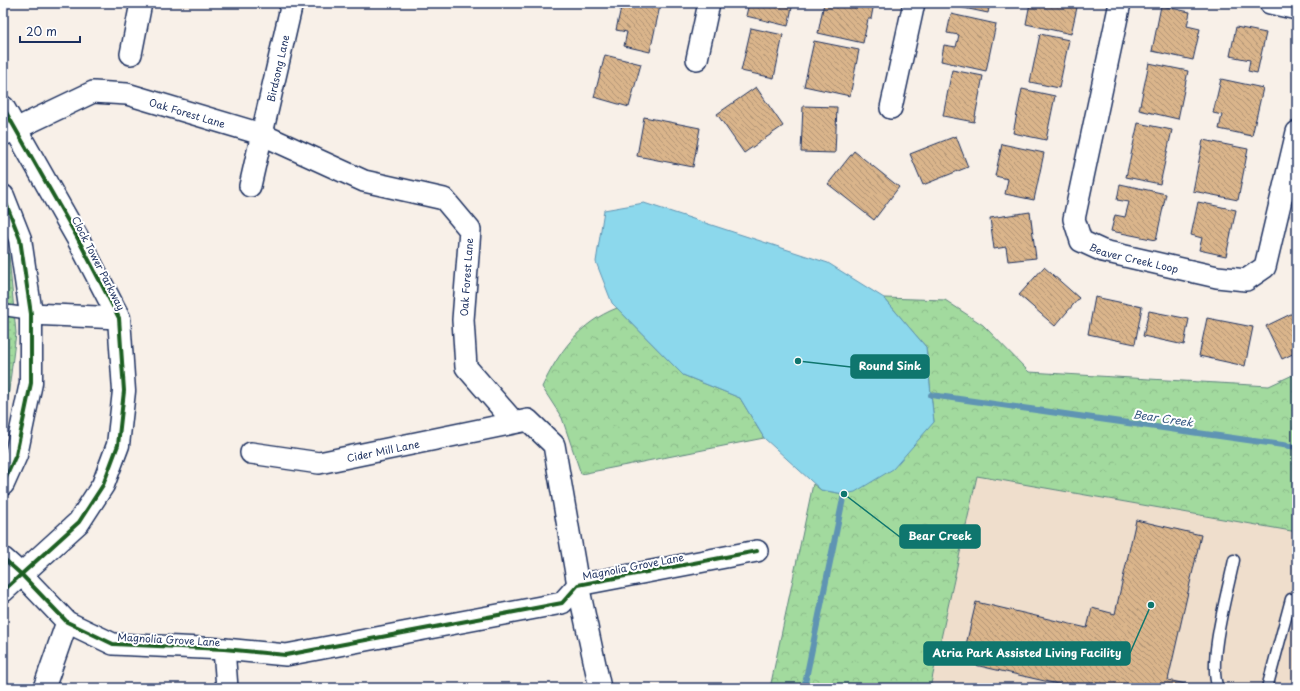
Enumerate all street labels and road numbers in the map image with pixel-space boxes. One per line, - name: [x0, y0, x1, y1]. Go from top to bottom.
- street label: Birdsong Lane: [262, 33, 292, 103]
- street label: Oak Forest Lane: [148, 94, 228, 131]
- street label: Clock Tower Parkway: [68, 213, 129, 313]
- street label: Oak Forest Lane: [456, 237, 476, 317]
- street label: Beaver Creek Loop: [1087, 238, 1180, 276]
- street label: Cider Mill Lane: [345, 435, 421, 465]
- street label: Magnolia Grove Lane: [581, 549, 685, 583]
- street label: Magnolia Grove Lane: [117, 629, 221, 649]

